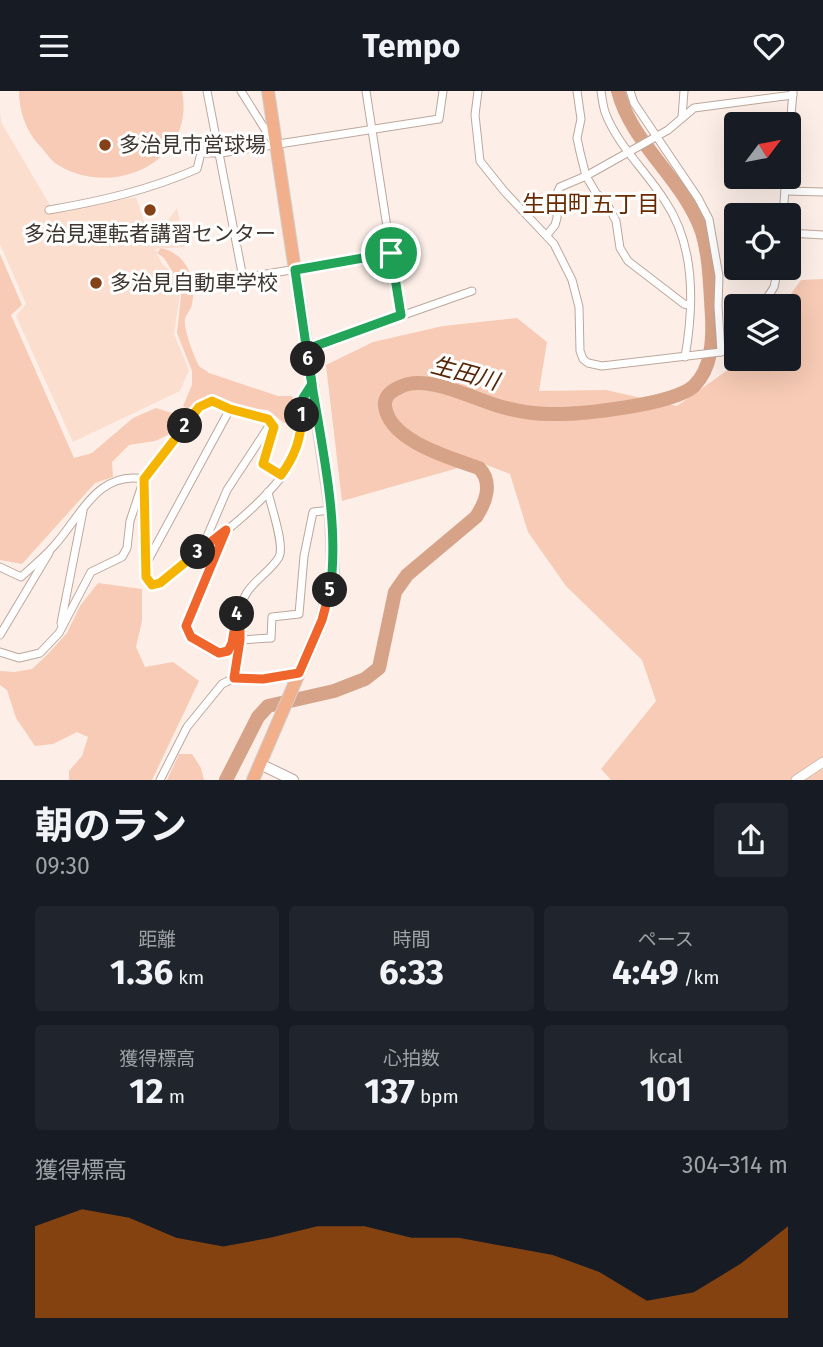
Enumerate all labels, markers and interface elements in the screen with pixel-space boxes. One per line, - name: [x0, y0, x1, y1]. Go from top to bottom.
- icon: menu: [35, 27, 73, 65]
- text: Tempo: [362, 27, 461, 65]
- icon: heart: [750, 27, 788, 65]
- north arrow: [724, 112, 802, 189]
- map controls: [724, 112, 801, 371]
- place label: 多治見市営球場: [119, 132, 266, 158]
- marker: 多治見市営球場: [97, 137, 113, 153]
- district label: 生田町五丁目: [522, 190, 660, 218]
- marker: 多治見運転者講習センター: [142, 202, 158, 218]
- button: locate: [724, 203, 801, 280]
- place label: 多治見運転者講習センター: [24, 221, 276, 247]
- pin: [361, 223, 421, 283]
- icon: arrive: [372, 234, 410, 272]
- place label: 多治見自動車学校: [110, 270, 278, 296]
- marker: 多治見自動車学校: [88, 275, 104, 291]
- button: layers: [724, 294, 801, 371]
- pin: 6: [290, 341, 326, 377]
- text: 6: [302, 347, 313, 370]
- water label: 生田川: [428, 351, 505, 396]
- pin: 1: [284, 397, 320, 433]
- text: 1: [297, 403, 306, 426]
- pin: 2: [168, 409, 202, 443]
- text: 2: [180, 414, 189, 437]
- pin: 3: [180, 535, 216, 569]
- text: 3: [193, 540, 202, 563]
- pin: 5: [312, 573, 348, 607]
- text: 5: [324, 578, 335, 601]
- pin: 4: [219, 596, 254, 631]
- text: 4: [231, 602, 242, 625]
- text: 朝のラン: [35, 803, 187, 849]
- button: share: [714, 803, 788, 877]
- text: 09:30: [35, 852, 90, 880]
- text: 距離: [138, 928, 176, 951]
- text: 時間: [392, 928, 431, 951]
- text: ペース: [638, 928, 694, 951]
- text: 1.36: [110, 951, 173, 993]
- text: 6:33: [379, 951, 444, 993]
- text: 4:49: [612, 951, 679, 993]
- text: km: [173, 966, 204, 989]
- text: /km: [679, 966, 720, 989]
- text: kcal: [649, 1045, 683, 1068]
- text: 獲得標高: [119, 1047, 195, 1070]
- text: 心拍数: [383, 1047, 440, 1070]
- text: 101: [640, 1068, 692, 1110]
- text: 12: [129, 1070, 164, 1112]
- text: 137: [364, 1070, 415, 1112]
- text: m: [164, 1085, 185, 1108]
- text: bpm: [415, 1085, 459, 1108]
- text: 304–314 m: [682, 1151, 788, 1179]
- text: 獲得標高: [35, 1156, 127, 1184]

